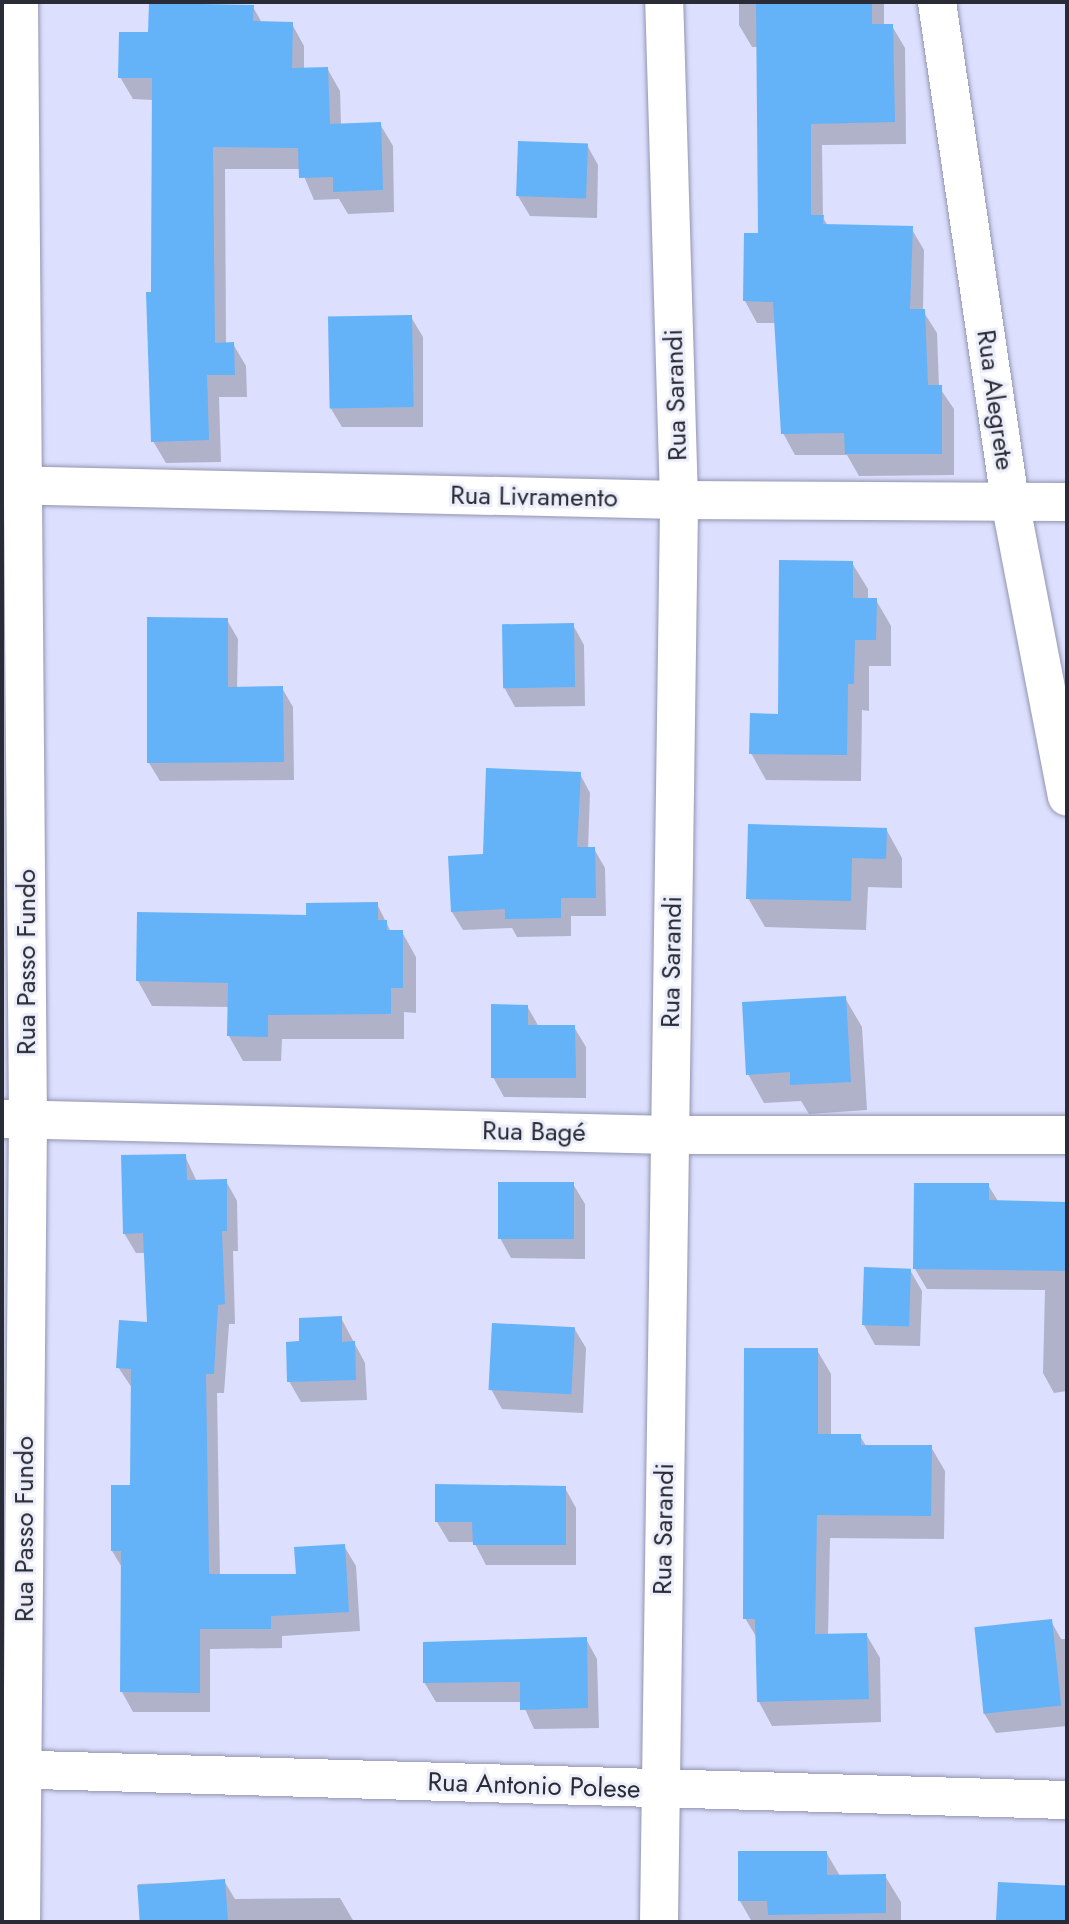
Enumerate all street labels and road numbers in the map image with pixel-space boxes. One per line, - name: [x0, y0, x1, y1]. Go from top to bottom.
- street label: Rua Alegrete: [970, 328, 1020, 472]
- street label: Rua Sarandi: [658, 329, 694, 461]
- street label: Rua Livramento: [450, 480, 618, 514]
- street label: Rua Passo Fundo: [11, 869, 43, 1055]
- street label: Rua Sarandi: [655, 896, 689, 1028]
- street label: Rua Bagé: [482, 1115, 586, 1149]
- street label: Rua Passo Fundo: [9, 1436, 41, 1622]
- street label: Rua Sarandi: [647, 1463, 681, 1595]
- street label: Rua Antonio Polese: [427, 1767, 641, 1805]

